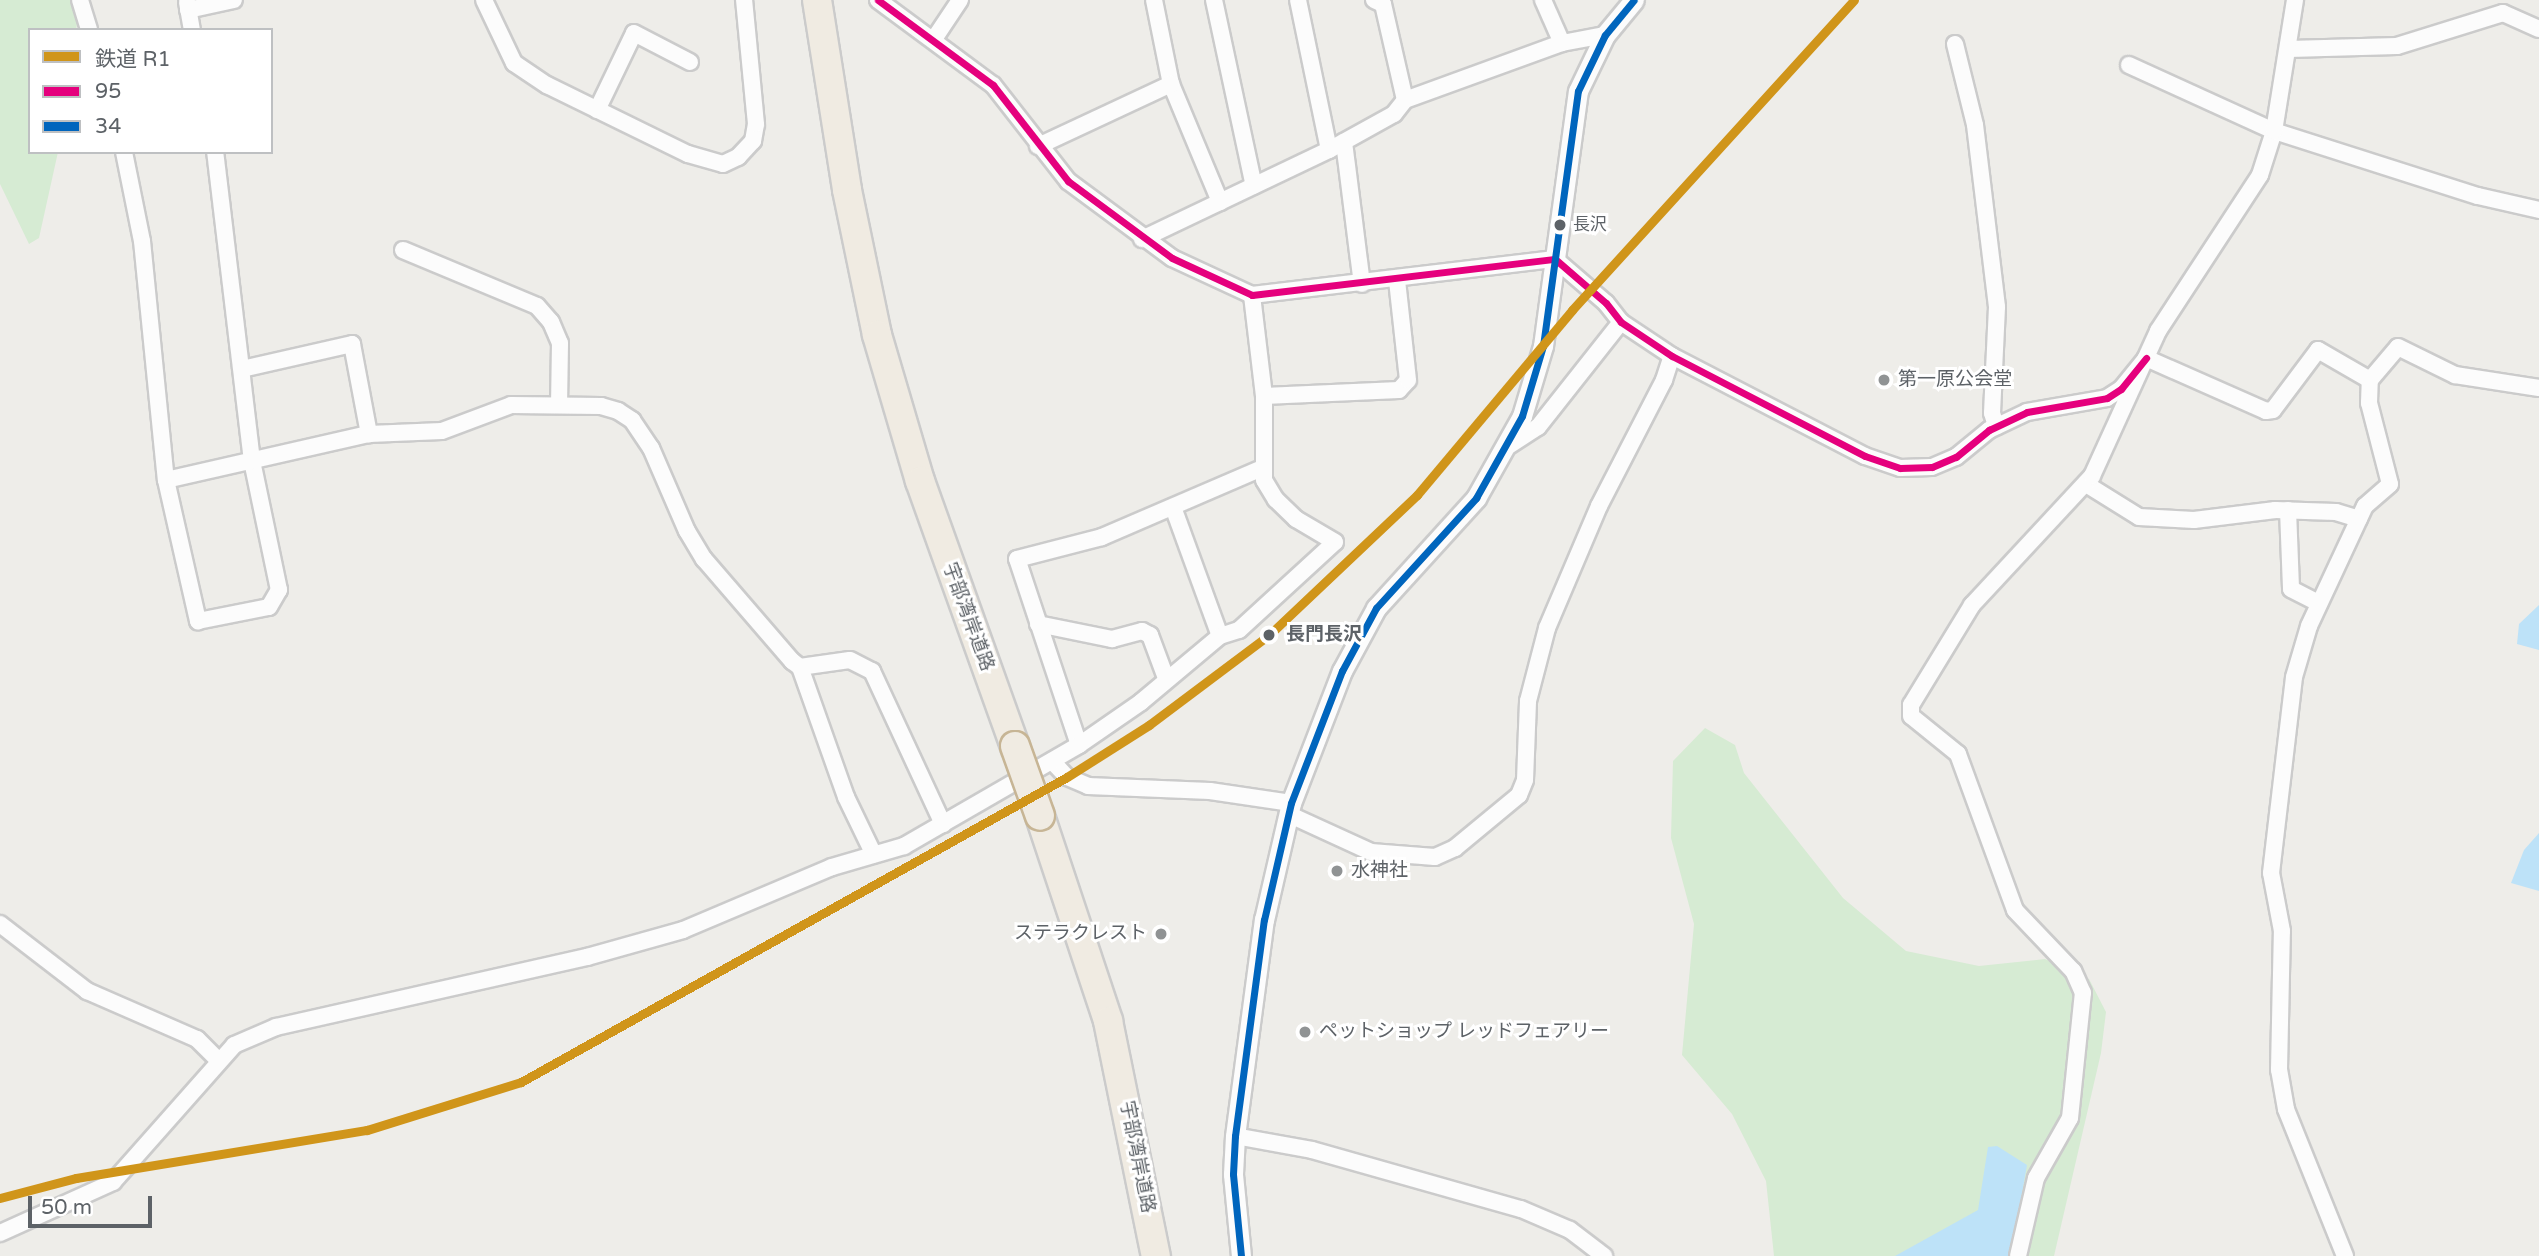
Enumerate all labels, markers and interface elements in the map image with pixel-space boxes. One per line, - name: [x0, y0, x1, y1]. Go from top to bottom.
- legend: [28, 28, 273, 154]
- text: 鉄道 R1: [95, 47, 171, 72]
- text: 95: [95, 79, 121, 104]
- text: 34: [95, 114, 121, 139]
- place label: 長沢: [1573, 215, 1607, 235]
- marker: 長沢: [1553, 218, 1567, 232]
- place label: 第一原公会堂: [1898, 369, 2012, 391]
- marker: 第一原公会堂: [1876, 372, 1892, 388]
- street label: 宇部湾岸道路: [938, 560, 998, 674]
- marker: 長門長沢: [1258, 624, 1280, 646]
- place label: 長門長沢: [1286, 624, 1362, 646]
- place label: 水神社: [1351, 860, 1408, 882]
- marker: 水神社: [1329, 863, 1345, 879]
- place label: ステラクレスト: [1014, 923, 1147, 945]
- marker: ステラクレスト: [1153, 926, 1169, 942]
- place label: ペットショップ レッドフェアリー: [1319, 1021, 1609, 1043]
- marker: ペットショップ レッドフェアリー: [1297, 1024, 1313, 1040]
- street label: 宇部湾岸道路: [1115, 1099, 1159, 1215]
- scale bar: [32, 1182, 156, 1226]
- text: 50 m: [41, 1195, 92, 1220]

